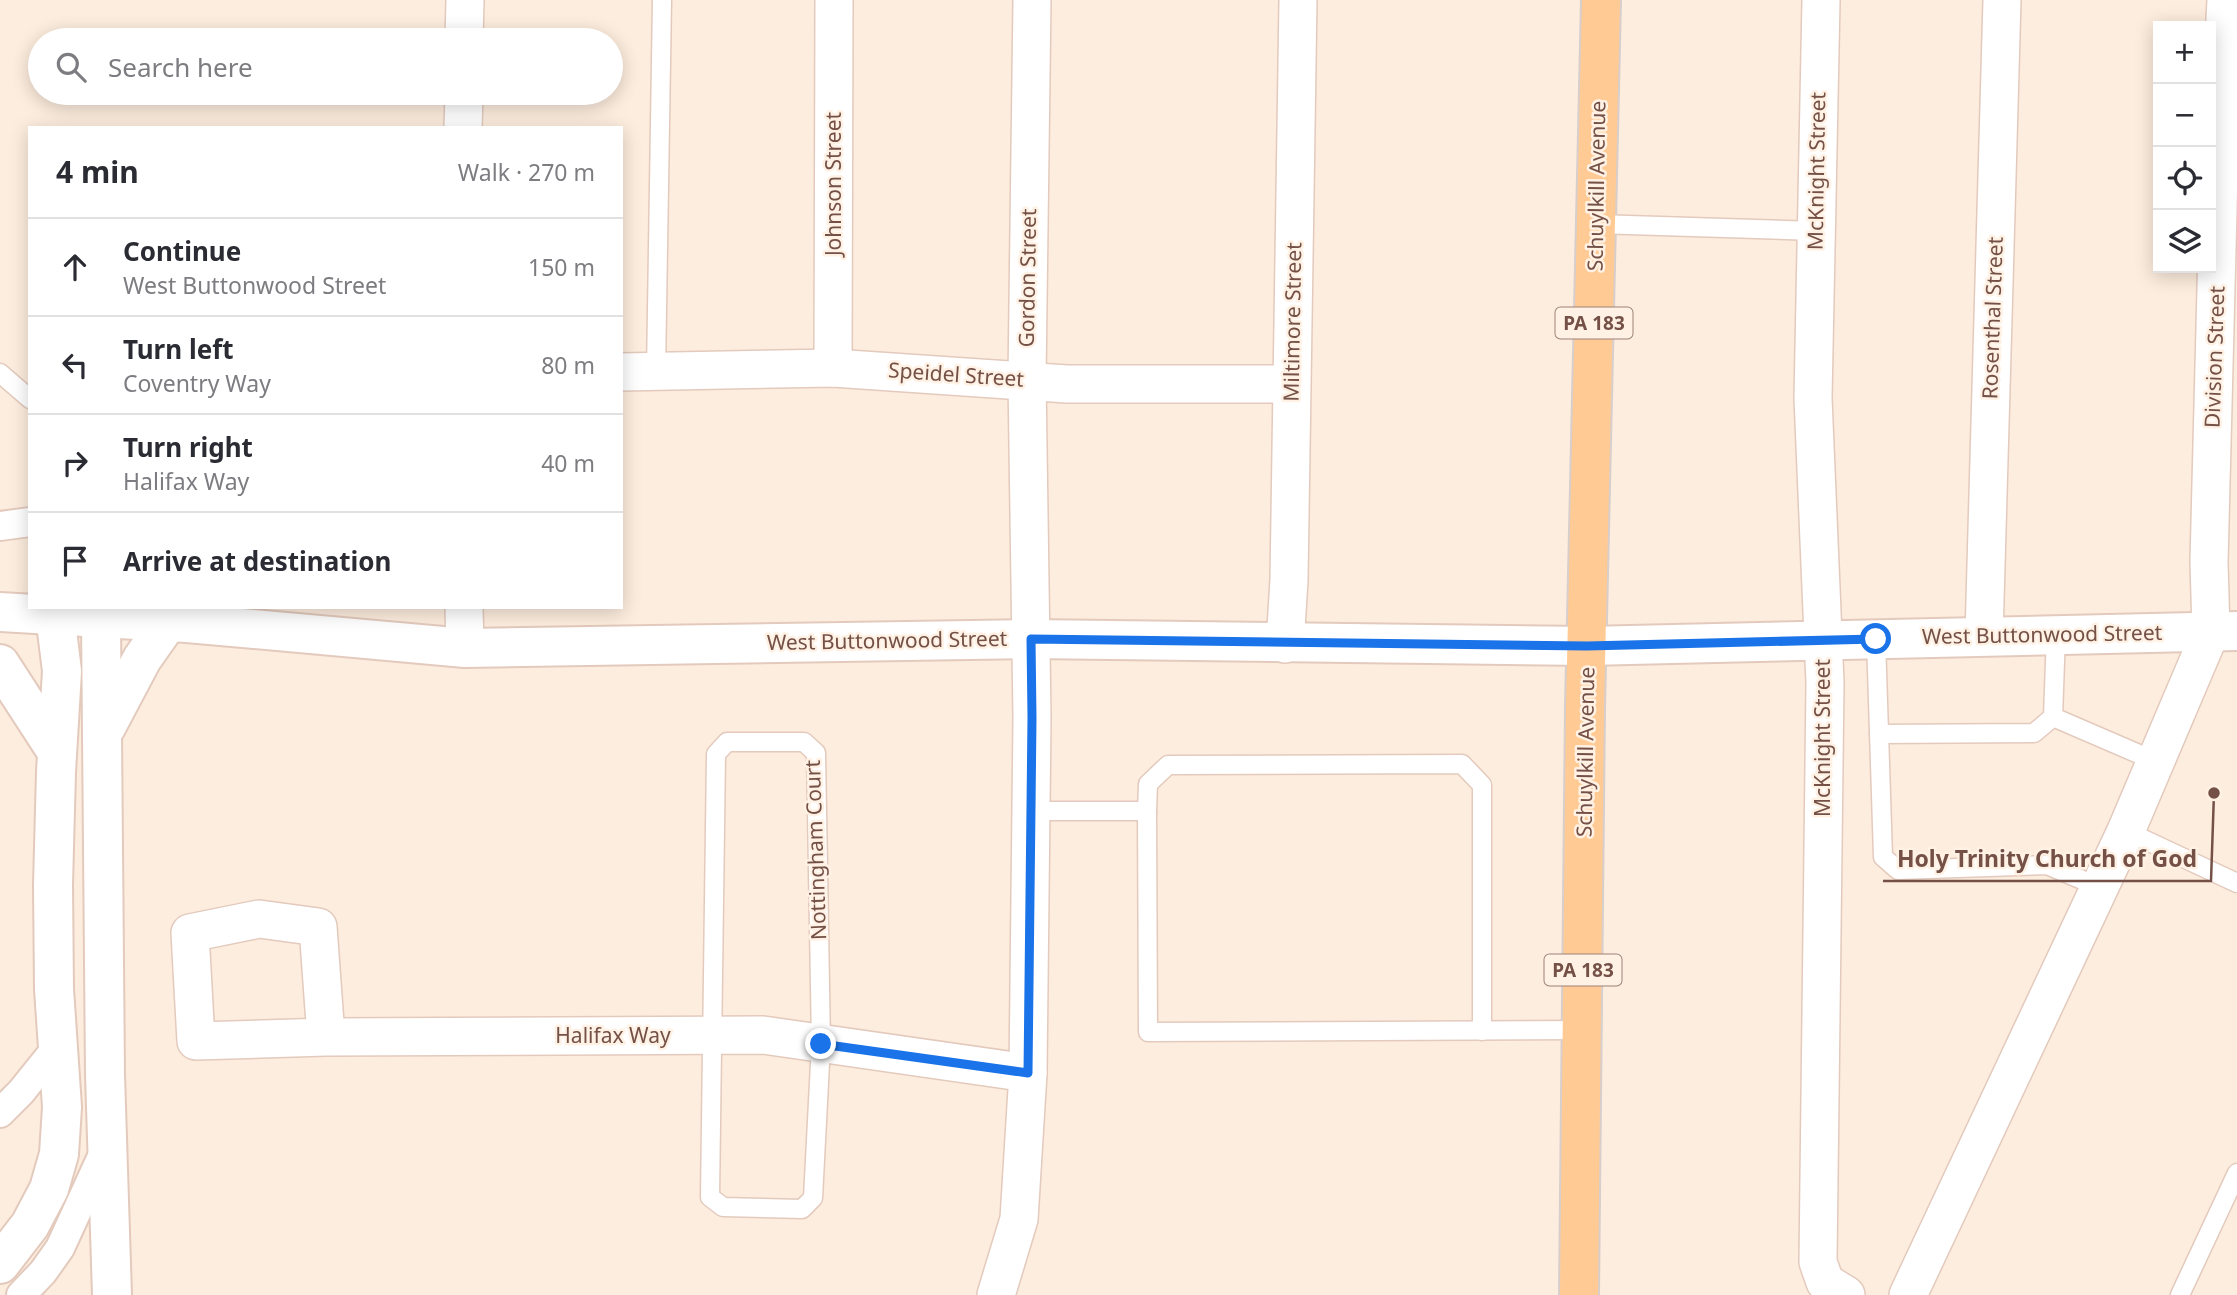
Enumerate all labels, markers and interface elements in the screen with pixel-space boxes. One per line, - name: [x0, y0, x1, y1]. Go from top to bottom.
- map controls: [2153, 21, 2216, 273]
- button: +: [2153, 21, 2216, 84]
- search box: [28, 28, 623, 105]
- icon: search: [52, 48, 90, 86]
- text: Search here: [108, 49, 253, 85]
- button: −: [2153, 84, 2216, 147]
- street label: McKnight Street: [1801, 91, 1831, 250]
- street label: Schuylkill Avenue: [1581, 101, 1611, 271]
- street label: Johnson Street: [819, 111, 847, 258]
- button: locate: [2153, 147, 2216, 210]
- text: 4 min: [56, 151, 139, 192]
- text: Walk · 270 m: [458, 156, 595, 188]
- street label: Gordon Street: [1012, 208, 1042, 348]
- button: layers: [2153, 210, 2216, 273]
- text: Continue: [123, 233, 241, 269]
- street label: Rosenthal Street: [1975, 236, 2009, 400]
- street label: Miltimore Street: [1277, 242, 1307, 402]
- icon: ahead: [56, 248, 94, 286]
- text: 150 m: [528, 251, 595, 283]
- text: West Buttonwood Street: [123, 269, 386, 301]
- street label: Division Street: [2198, 285, 2230, 428]
- road number: PA 183: [1556, 308, 1632, 338]
- text: Turn left: [123, 331, 234, 367]
- icon: left: [56, 346, 94, 384]
- text: 80 m: [541, 349, 595, 381]
- street label: Speidel Street: [887, 355, 1025, 393]
- text: Coventry Way: [123, 367, 271, 399]
- text: Turn right: [123, 429, 253, 465]
- icon: right: [56, 444, 94, 482]
- text: 40 m: [541, 447, 595, 479]
- text: Halifax Way: [123, 465, 249, 497]
- icon: arrive: [56, 542, 94, 580]
- text: Arrive at destination: [123, 543, 392, 579]
- street label: West Buttonwood Street: [1922, 618, 2163, 650]
- route start: [1860, 623, 1891, 654]
- street label: West Buttonwood Street: [767, 624, 1008, 656]
- street label: McKnight Street: [1808, 659, 1836, 817]
- street label: Schuylkill Avenue: [1570, 667, 1600, 837]
- street label: Nottingham Court: [798, 759, 832, 941]
- callout: Holy Trinity Church of God: [1883, 837, 2211, 881]
- text: Holy Trinity Church of God: [1897, 842, 2197, 874]
- road number: PA 183: [1544, 954, 1622, 986]
- street label: Halifax Way: [555, 1021, 671, 1049]
- route end: [805, 1028, 836, 1059]

